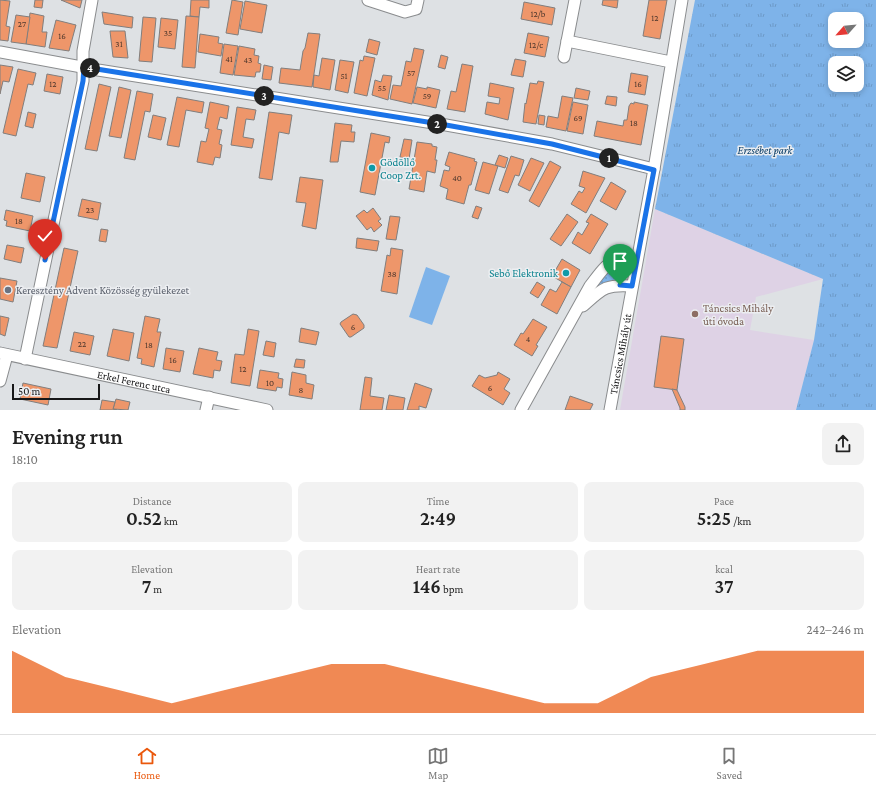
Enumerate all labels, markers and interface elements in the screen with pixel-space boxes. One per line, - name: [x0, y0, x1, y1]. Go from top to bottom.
- house number: 12/b: [531, 9, 546, 19]
- north arrow: [828, 12, 864, 48]
- map controls: [828, 12, 864, 92]
- house number: 12: [651, 13, 659, 23]
- house number: 27: [18, 19, 26, 29]
- house number: 35: [164, 28, 172, 38]
- house number: 16: [58, 31, 66, 41]
- house number: 31: [115, 39, 123, 49]
- house number: 12/c: [529, 40, 543, 50]
- house number: 41: [225, 54, 233, 64]
- house number: 43: [244, 55, 252, 65]
- button: layers: [828, 56, 864, 92]
- pin: 4: [80, 58, 100, 78]
- text: 4: [87, 62, 93, 74]
- house number: 57: [407, 68, 415, 78]
- house number: 51: [340, 71, 348, 81]
- house number: 12: [49, 79, 57, 89]
- house number: 16: [634, 79, 642, 89]
- house number: 55: [378, 83, 386, 93]
- pin: 3: [254, 86, 274, 106]
- text: 3: [261, 90, 267, 102]
- house number: 59: [423, 91, 432, 101]
- house number: 69: [574, 113, 583, 123]
- pin: 2: [427, 114, 447, 134]
- text: 2: [434, 118, 440, 130]
- house number: 18: [630, 118, 638, 128]
- park label: Erzsébet park: [738, 144, 794, 157]
- pin: 1: [599, 148, 619, 168]
- text: 1: [607, 152, 611, 164]
- place label: Gödöllő Coop Zrt.: [380, 156, 421, 182]
- marker: Gödöllő Coop Zrt.: [367, 163, 377, 173]
- house number: 40: [452, 173, 462, 183]
- house number: 23: [86, 205, 94, 215]
- house number: 18: [15, 216, 23, 226]
- pin: [28, 219, 62, 260]
- icon: check: [34, 225, 56, 247]
- pin: [603, 244, 637, 285]
- icon: arrive: [609, 250, 631, 272]
- place label: Sebő Elektronik: [489, 267, 559, 279]
- marker: Sebő Elektronik: [561, 268, 571, 278]
- house number: 38: [387, 269, 397, 279]
- place label: Keresztény Advent Közösség gyülekezet: [16, 284, 189, 297]
- marker: Keresztény Advent Közösség gyülekezet: [3, 285, 13, 295]
- place label: Táncsics Mihály úti óvoda: [703, 302, 774, 327]
- marker: Táncsics Mihály úti óvoda: [690, 309, 700, 319]
- street label: Táncsics Mihály út: [607, 312, 634, 395]
- house number: 6: [351, 322, 356, 332]
- house number: 4: [526, 334, 531, 344]
- house number: 22: [78, 339, 86, 349]
- house number: 18: [145, 340, 153, 350]
- house number: 16: [169, 355, 177, 365]
- house number: 12: [239, 364, 247, 374]
- street label: Erkel Ferenc utca: [96, 368, 172, 395]
- house number: 10: [266, 378, 274, 388]
- scale bar: [12, 382, 100, 401]
- house number: 6: [488, 383, 493, 393]
- text: 50 m: [18, 385, 40, 397]
- house number: 8: [299, 385, 304, 395]
- button: share: [822, 423, 864, 465]
- text: Evening run: [12, 424, 123, 449]
- text: 18:10: [12, 452, 38, 467]
- text: Distance: [133, 495, 171, 507]
- text: Time: [427, 495, 449, 507]
- text: Pace: [714, 495, 734, 507]
- text: 0.52: [126, 507, 162, 529]
- text: 2:49: [420, 507, 456, 529]
- text: 5:25: [697, 507, 731, 529]
- text: km: [162, 515, 178, 527]
- text: /km: [731, 515, 751, 527]
- text: Elevation: [131, 563, 173, 575]
- text: Heart rate: [416, 563, 460, 575]
- text: kcal: [715, 563, 733, 575]
- text: 7: [142, 575, 151, 597]
- text: 146: [413, 575, 441, 597]
- text: 37: [715, 575, 733, 597]
- text: m: [151, 583, 162, 595]
- text: bpm: [441, 583, 463, 595]
- text: Elevation: [12, 622, 61, 637]
- text: 242–246 m: [806, 622, 864, 637]
- tab: Home: [134, 745, 160, 781]
- tab: Map: [427, 745, 449, 781]
- tab: Saved: [717, 745, 742, 781]

